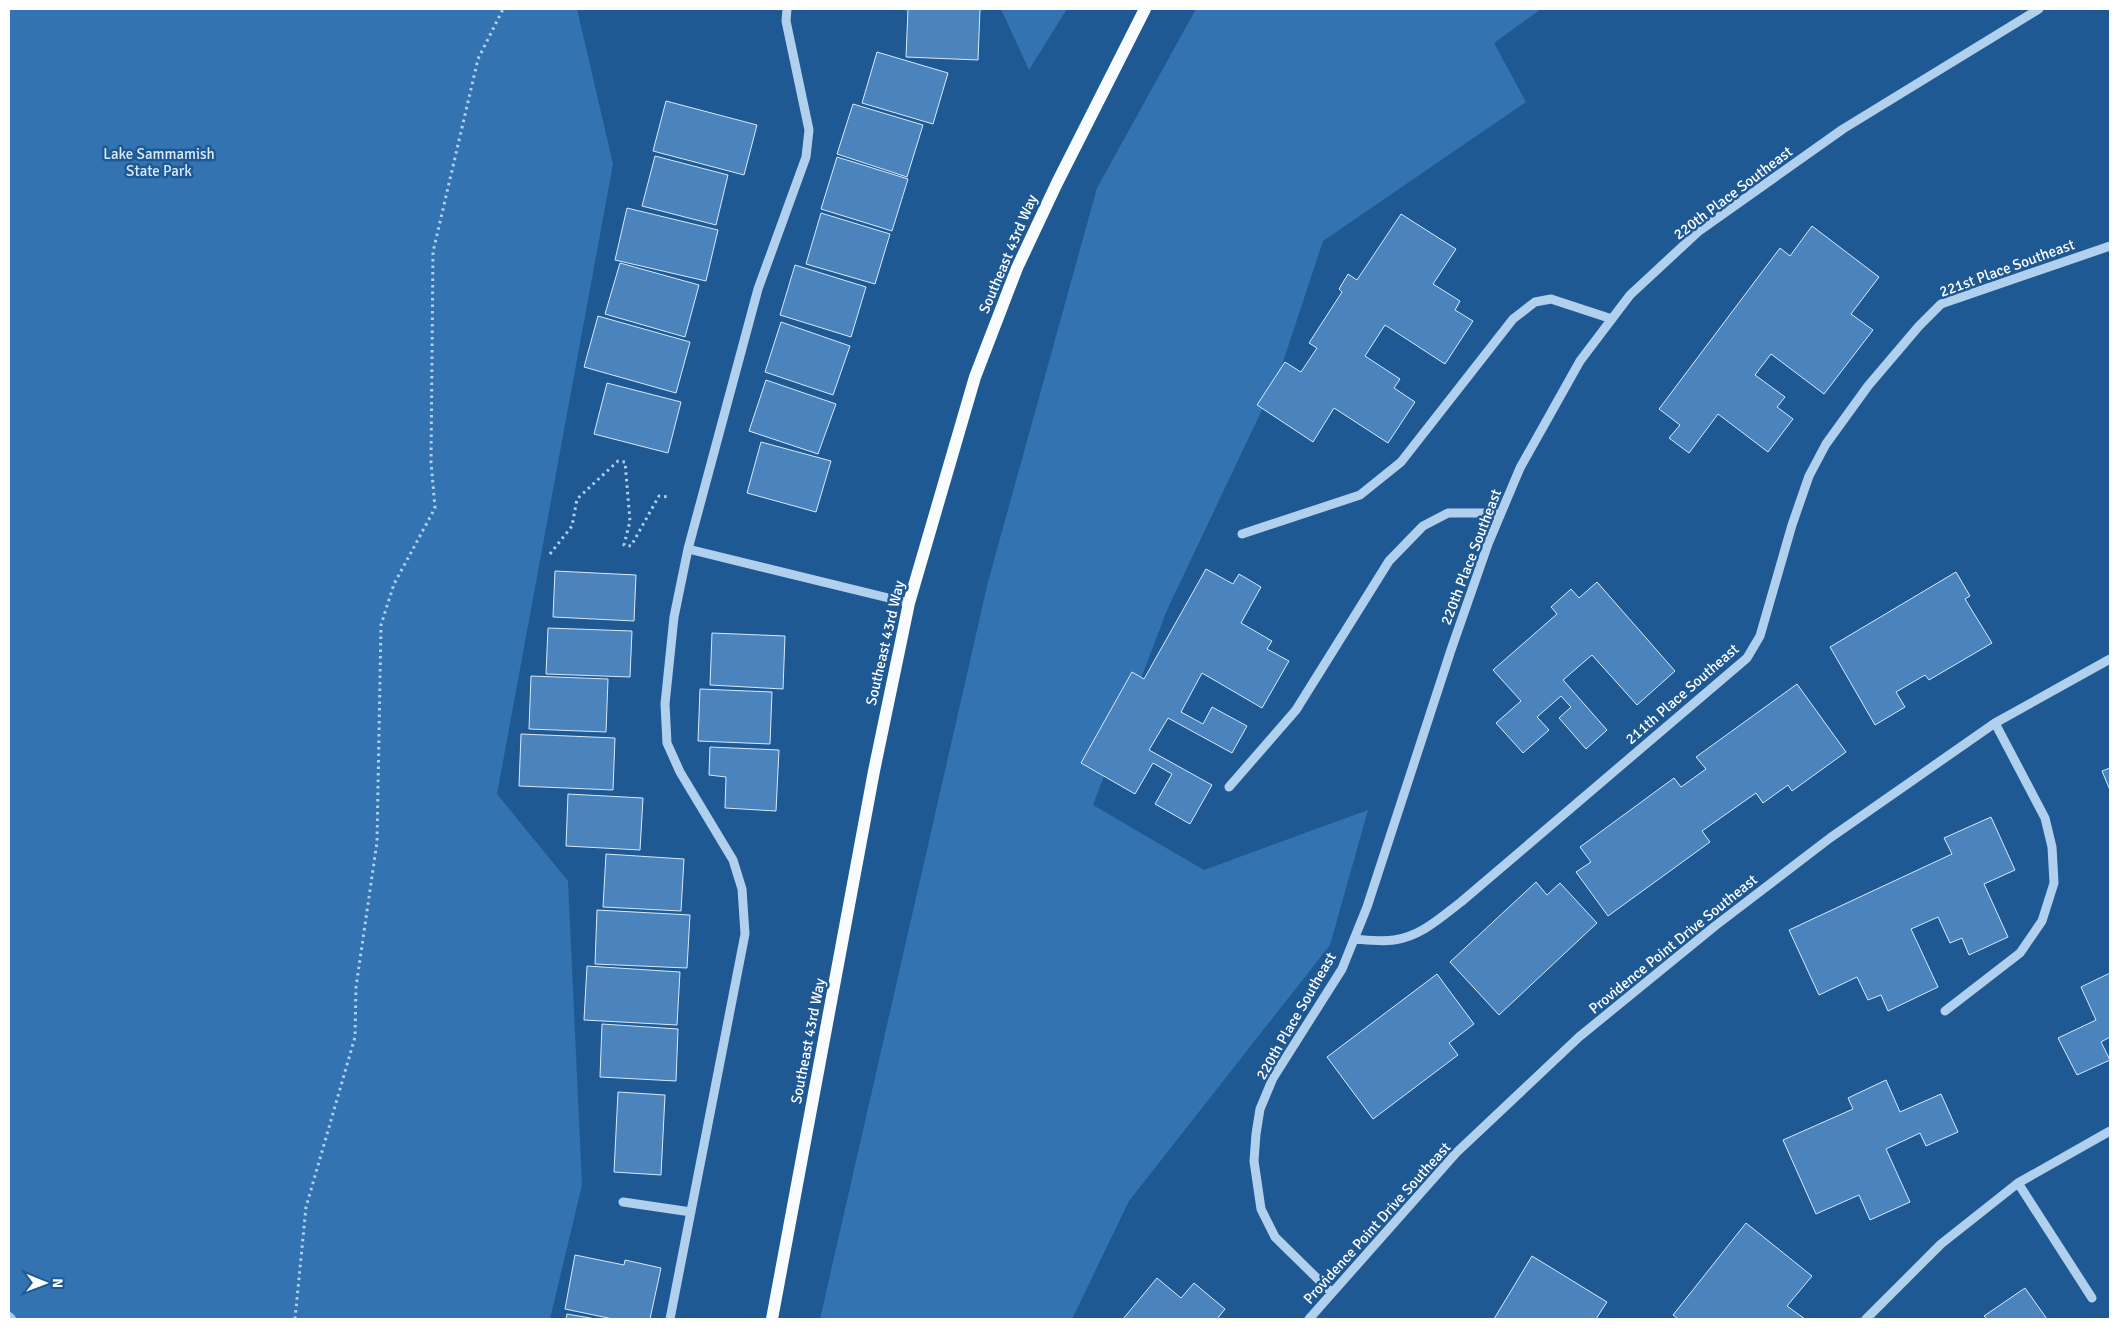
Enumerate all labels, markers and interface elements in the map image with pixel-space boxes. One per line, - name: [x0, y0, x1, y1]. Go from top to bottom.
- street label: 220th Place Southeast: [1670, 142, 1796, 244]
- park label: Lake Sammamish State Park: [103, 145, 215, 180]
- street label: Southeast 43rd Way: [975, 192, 1041, 316]
- street label: 221st Place Southeast: [1937, 235, 2077, 301]
- street label: 220th Place Southeast: [1437, 487, 1505, 627]
- street label: Southeast 43rd Way: [862, 579, 908, 707]
- street label: 211th Place Southeast: [1622, 640, 1742, 748]
- street label: Providence Point Drive Southeast: [1585, 870, 1761, 1018]
- street label: 220th Place Southeast: [1252, 949, 1340, 1083]
- street label: Southeast 43rd Way: [787, 977, 829, 1105]
- street label: Providence Point Drive Southeast: [1300, 1138, 1454, 1308]
- north arrow: [20, 1258, 70, 1308]
- text: N: [49, 1278, 66, 1288]

